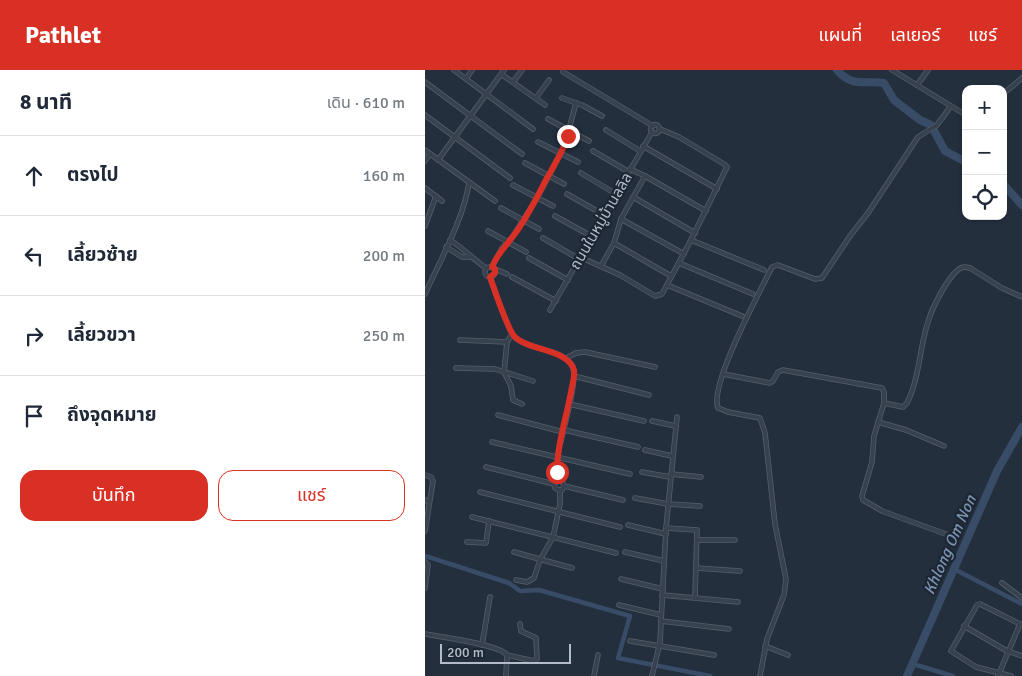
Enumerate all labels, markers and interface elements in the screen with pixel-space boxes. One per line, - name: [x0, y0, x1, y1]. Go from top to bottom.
- text: Pathlet: [25, 20, 101, 50]
- text: แผนที่: [818, 24, 862, 46]
- text: เลเยอร์: [890, 24, 940, 46]
- text: แชร์: [968, 24, 997, 46]
- map controls: [962, 85, 1007, 220]
- button: +: [962, 85, 1007, 130]
- text: 8 นาที: [20, 89, 72, 115]
- text: เดิน · 610 m: [327, 93, 405, 113]
- route end: [557, 125, 580, 148]
- button: −: [962, 130, 1007, 175]
- icon: ahead: [20, 162, 48, 190]
- text: ตรงไป: [67, 163, 119, 187]
- text: 160 m: [363, 166, 405, 186]
- street label: ถนนในหมู่บ้านลลิล: [566, 169, 636, 273]
- button: locate: [962, 175, 1007, 220]
- icon: left: [20, 242, 48, 270]
- text: เลี้ยวซ้าย: [67, 243, 138, 267]
- text: 200 m: [363, 246, 405, 266]
- icon: right: [20, 322, 48, 350]
- text: เลี้ยวขวา: [67, 323, 136, 347]
- text: 250 m: [363, 326, 405, 346]
- icon: arrive: [20, 402, 48, 430]
- text: ถึงจุดหมาย: [67, 403, 157, 427]
- route start: [546, 461, 569, 484]
- button: บันทึก: [20, 470, 208, 521]
- button: แชร์: [218, 470, 405, 521]
- water label: Khlong Om Non: [919, 491, 981, 598]
- scale bar: [440, 641, 571, 664]
- text: 200 m: [447, 644, 484, 661]

